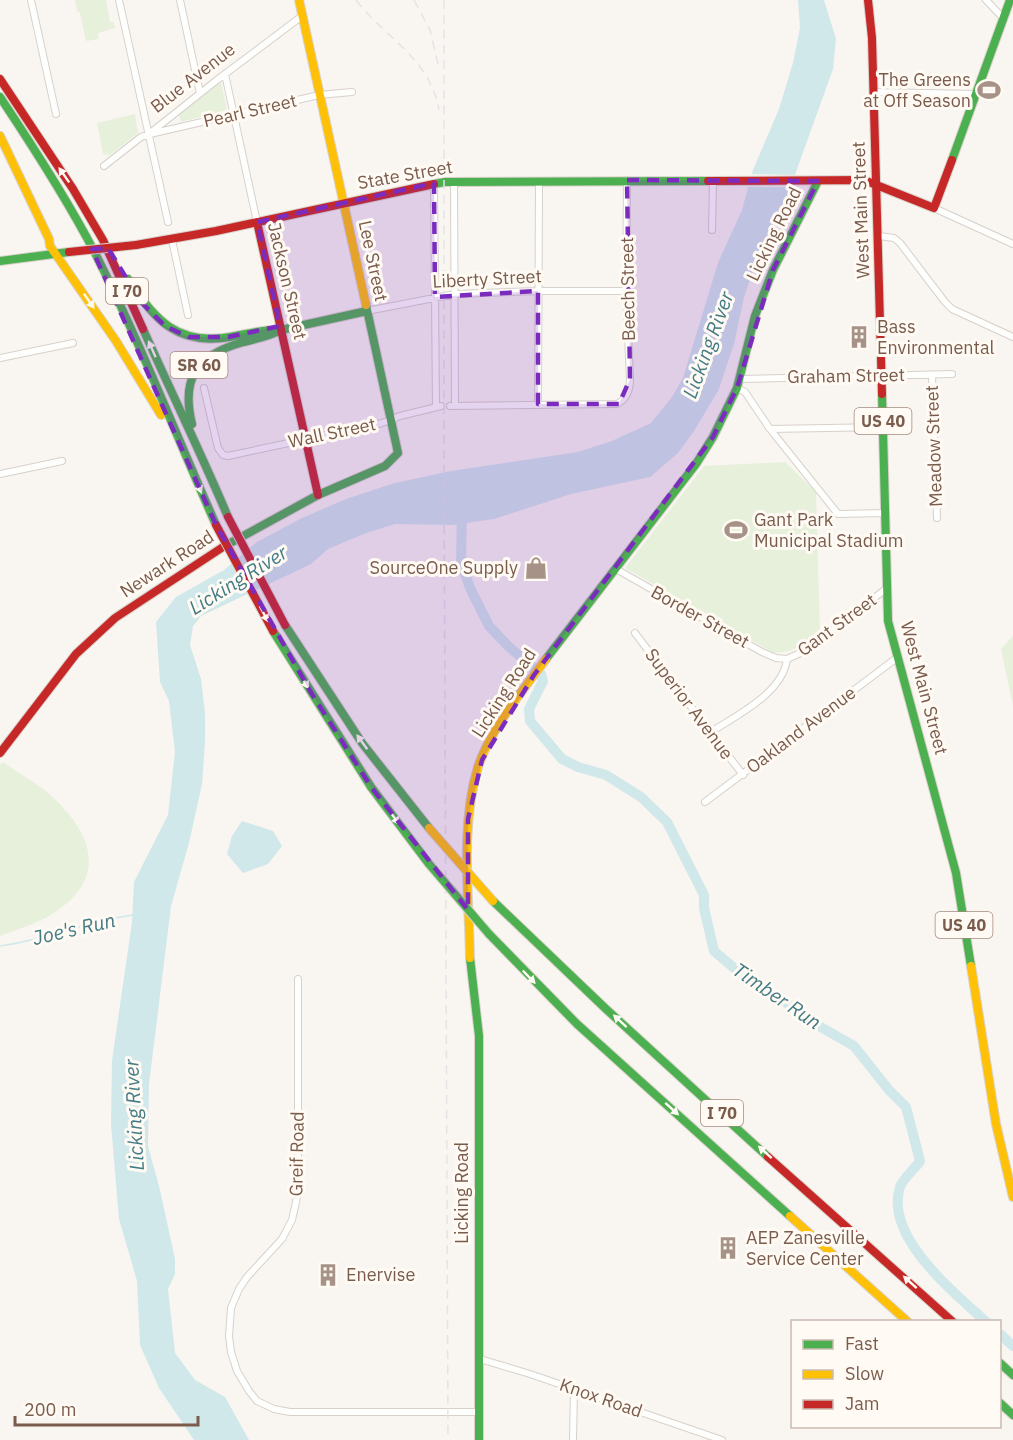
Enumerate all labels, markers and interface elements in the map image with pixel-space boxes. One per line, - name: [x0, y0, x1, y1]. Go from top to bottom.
- street label: Blue Avenue: [146, 37, 240, 118]
- place label: The Greens at Off Season: [863, 68, 971, 112]
- sports icon: The Greens at Off Season: [976, 77, 1002, 103]
- street label: Pearl Street: [201, 89, 299, 132]
- street label: West Main Street: [847, 141, 874, 279]
- street label: State Street: [356, 155, 454, 194]
- one-way arrow: [59, 167, 70, 183]
- street label: Licking Road: [741, 183, 806, 285]
- street label: Lee Street: [354, 218, 393, 304]
- street label: Jackson Street: [263, 220, 312, 342]
- street label: Beech Street: [615, 237, 640, 341]
- street label: Liberty Street: [432, 264, 542, 293]
- road number: I 70: [106, 278, 148, 304]
- water label: Licking River: [676, 287, 740, 402]
- one-way arrow: [83, 293, 95, 309]
- place label: Bass Environmental: [877, 315, 994, 359]
- building icon: Bass Environmental: [846, 324, 872, 350]
- one-way arrow: [148, 340, 157, 357]
- road number: SR 60: [170, 352, 228, 378]
- street label: Graham Street: [787, 363, 905, 388]
- street label: Meadow Street: [920, 385, 947, 507]
- road number: US 40: [854, 408, 912, 434]
- street label: Wall Street: [286, 412, 378, 453]
- one-way arrow: [193, 476, 203, 494]
- place label: Gant Park Municipal Stadium: [754, 508, 904, 552]
- sports icon: Gant Park Municipal Stadium: [723, 517, 749, 543]
- street label: Newark Road: [115, 525, 218, 603]
- water label: Licking River: [183, 538, 293, 621]
- shop icon: SourceOne Supply: [523, 555, 549, 581]
- place label: SourceOne Supply: [370, 556, 518, 579]
- street label: Border Street: [647, 580, 753, 653]
- street label: Gant Street: [793, 588, 881, 661]
- one-way arrow: [259, 605, 269, 622]
- street label: West Main Street: [896, 619, 953, 757]
- street label: Licking Road: [466, 644, 541, 742]
- street label: Superior Avenue: [640, 644, 739, 764]
- one-way arrow: [298, 673, 309, 689]
- street label: Oakland Avenue: [741, 681, 860, 778]
- one-way arrow: [356, 735, 368, 751]
- one-way arrow: [387, 810, 399, 825]
- water label: Joe's Run: [30, 906, 118, 951]
- road number: US 40: [936, 912, 992, 938]
- water label: Timber Run: [728, 956, 827, 1035]
- one-way arrow: [522, 969, 536, 984]
- one-way arrow: [613, 1015, 627, 1029]
- water label: Licking River: [117, 1058, 150, 1171]
- road number: I 70: [701, 1100, 743, 1126]
- one-way arrow: [664, 1102, 679, 1115]
- street label: Greif Road: [284, 1111, 309, 1197]
- street label: Licking Road: [450, 1142, 473, 1244]
- one-way arrow: [758, 1146, 773, 1159]
- place label: AEP Zanesville Service Center: [746, 1226, 865, 1270]
- building icon: AEP Zanesville Service Center: [715, 1235, 741, 1261]
- building icon: Enervise: [315, 1262, 341, 1288]
- place label: Enervise: [346, 1263, 416, 1286]
- one-way arrow: [903, 1276, 918, 1289]
- legend: [791, 1320, 1001, 1428]
- text: Fast: [845, 1332, 879, 1355]
- text: Slow: [845, 1362, 884, 1385]
- street label: Knox Road: [557, 1373, 646, 1422]
- scale bar: [15, 1389, 198, 1427]
- text: Jam: [845, 1392, 880, 1415]
- text: 200 m: [24, 1398, 76, 1421]

